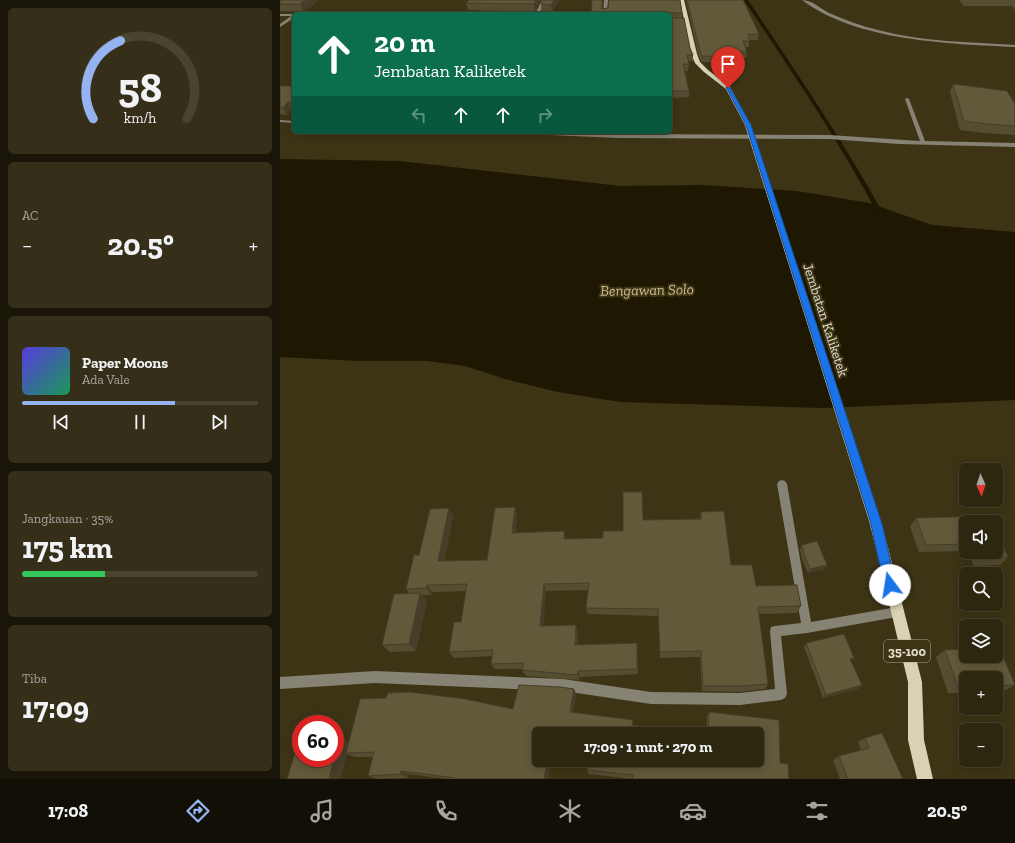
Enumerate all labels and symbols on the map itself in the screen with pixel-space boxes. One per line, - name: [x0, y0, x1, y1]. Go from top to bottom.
- pin: [711, 47, 745, 88]
- street label: Jembatan Kaliketek: [799, 261, 852, 380]
- water label: Bengawan Solo: [600, 280, 694, 300]
- north arrow: [959, 463, 1003, 507]
- position arrow: [869, 564, 911, 606]
- road number: 35-100: [884, 640, 930, 662]
- speed limit sign: 60: [292, 715, 344, 767]

